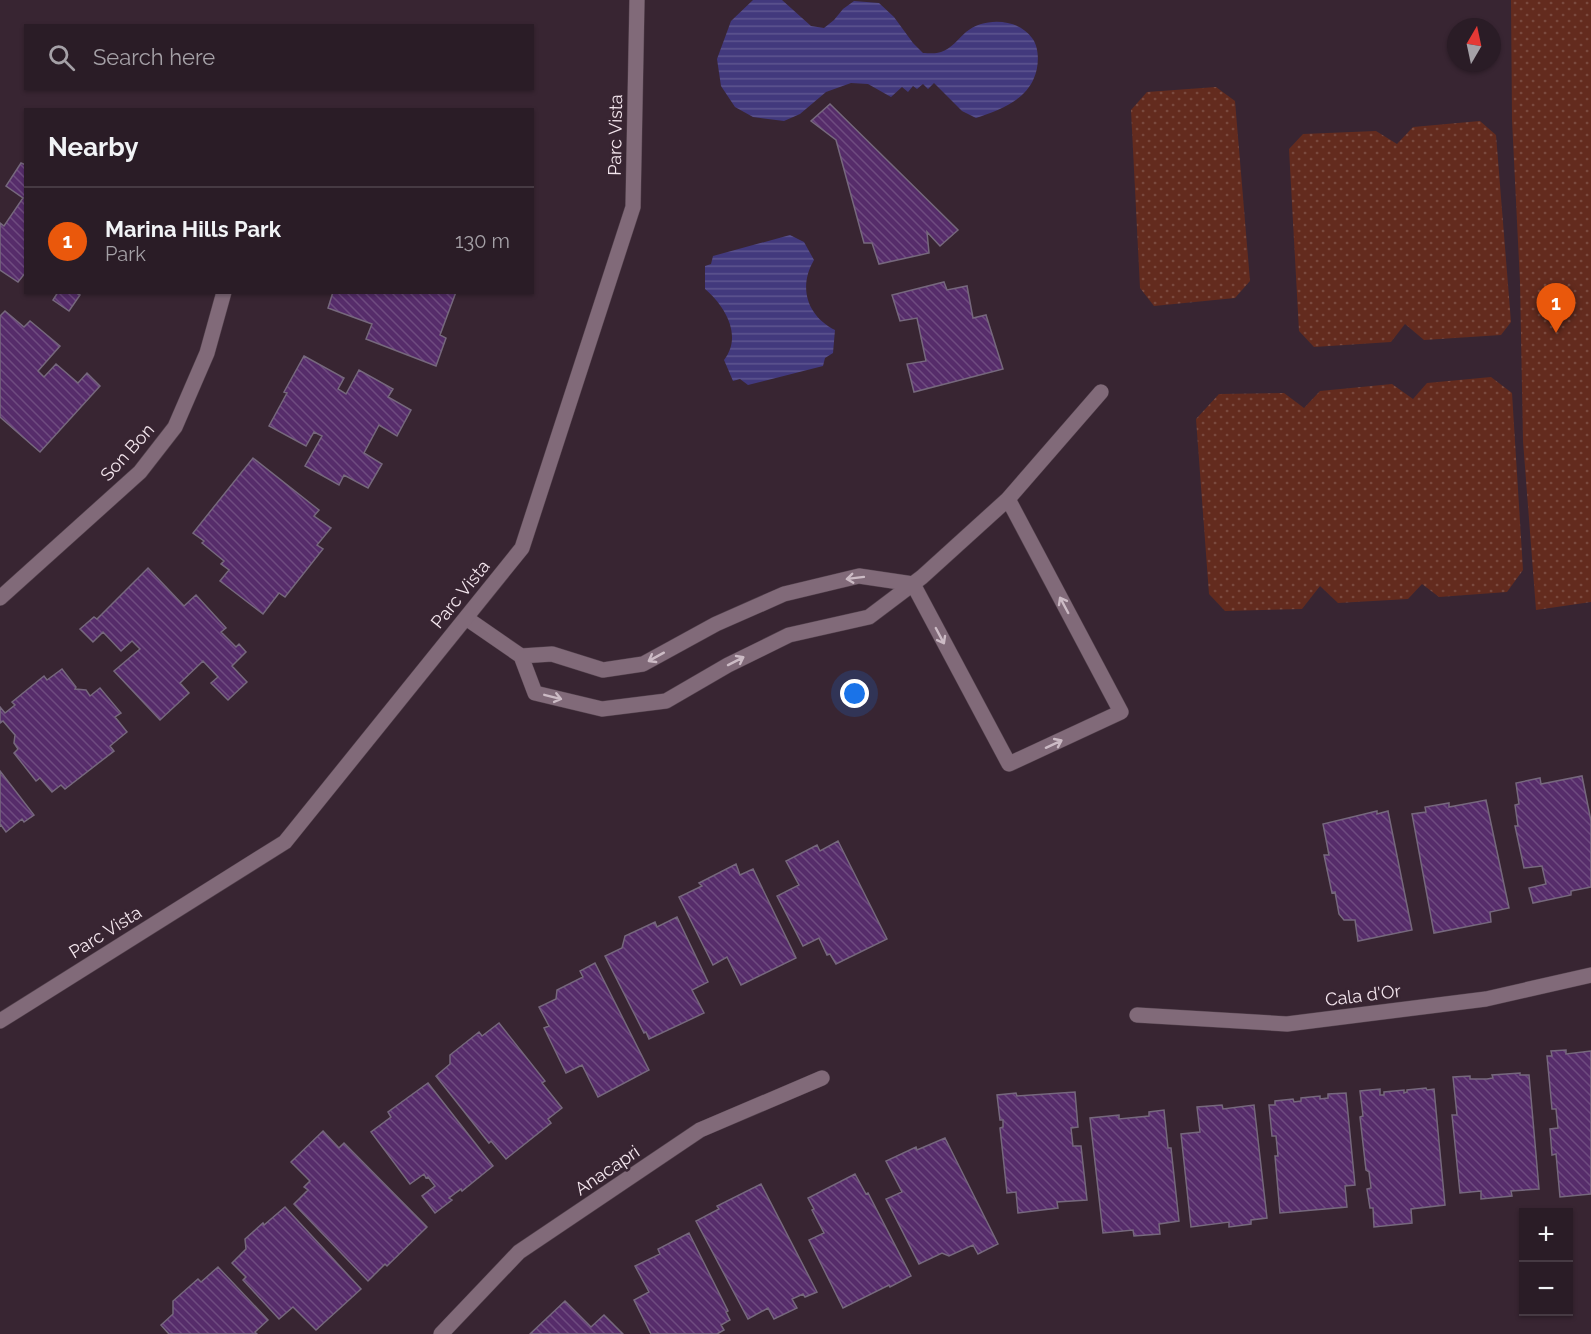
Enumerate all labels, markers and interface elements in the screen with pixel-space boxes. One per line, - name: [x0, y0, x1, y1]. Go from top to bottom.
- north arrow: [1447, 18, 1501, 72]
- search box: [24, 24, 534, 90]
- icon: search: [45, 41, 78, 74]
- text: Search here: [93, 44, 215, 70]
- street label: Parc Vista: [604, 94, 626, 176]
- text: Nearby: [48, 132, 138, 162]
- text: Marina Hills Park: [105, 216, 281, 242]
- text: 1: [63, 229, 72, 253]
- text: 130 m: [455, 229, 510, 253]
- text: Park: [105, 242, 146, 266]
- pin: 1: [1536, 284, 1576, 333]
- street label: Son Bon: [96, 419, 158, 485]
- street label: Parc Vista: [426, 556, 494, 632]
- one-way arrow: [846, 573, 865, 584]
- one-way arrow: [1058, 597, 1070, 614]
- one-way arrow: [935, 626, 946, 644]
- one-way arrow: [647, 652, 665, 663]
- one-way arrow: [727, 655, 745, 667]
- your location: [840, 679, 869, 708]
- one-way arrow: [544, 692, 563, 704]
- one-way arrow: [1044, 737, 1062, 749]
- street label: Parc Vista: [65, 902, 145, 962]
- street label: Cala d'Or: [1324, 980, 1403, 1010]
- street label: Anacapri: [571, 1141, 643, 1199]
- map controls: [1519, 1208, 1573, 1316]
- button: +: [1519, 1208, 1573, 1262]
- button: −: [1519, 1262, 1573, 1316]

